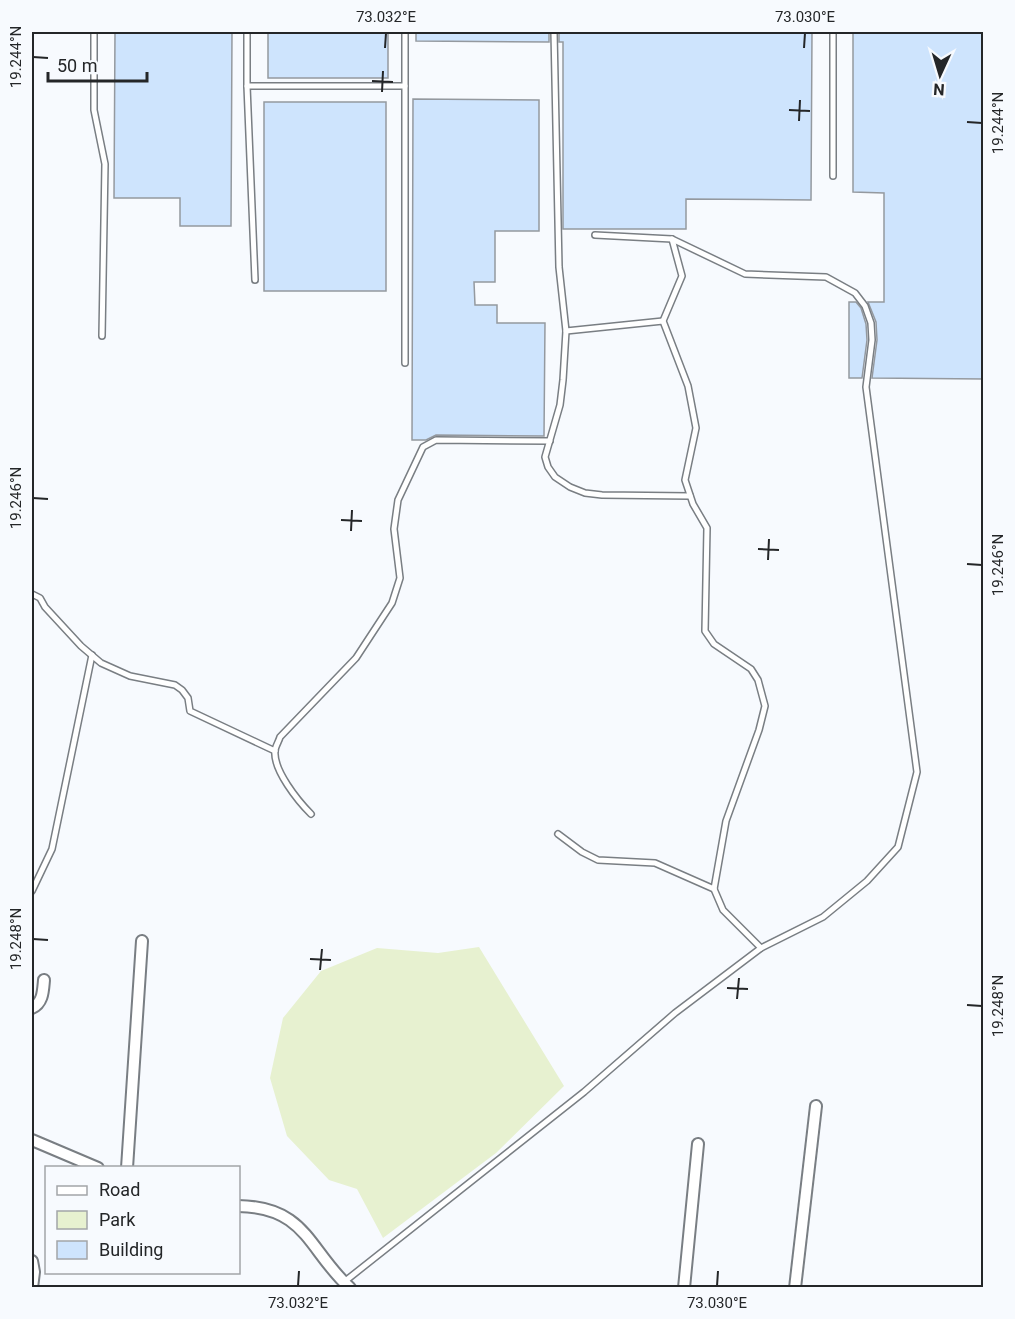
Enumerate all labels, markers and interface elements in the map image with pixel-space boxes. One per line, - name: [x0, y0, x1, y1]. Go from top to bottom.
- text: 73.032°E: [356, 8, 417, 26]
- text: 73.030°E: [775, 8, 836, 26]
- text: 19.244°N: [7, 26, 25, 88]
- scale bar: [48, 45, 147, 83]
- north arrow: [910, 45, 970, 105]
- text: 50 m: [57, 55, 97, 76]
- text: N: [933, 80, 945, 99]
- text: 19.244°N: [989, 92, 1007, 154]
- text: 19.246°N: [7, 467, 25, 529]
- text: 19.246°N: [989, 534, 1007, 596]
- text: 19.248°N: [7, 908, 25, 970]
- text: 19.248°N: [989, 975, 1007, 1037]
- legend: [45, 1166, 240, 1274]
- text: Road: [99, 1179, 140, 1200]
- text: Park: [99, 1209, 136, 1230]
- text: Building: [99, 1239, 163, 1260]
- text: 73.032°E: [268, 1294, 329, 1312]
- text: 73.030°E: [687, 1294, 748, 1312]

